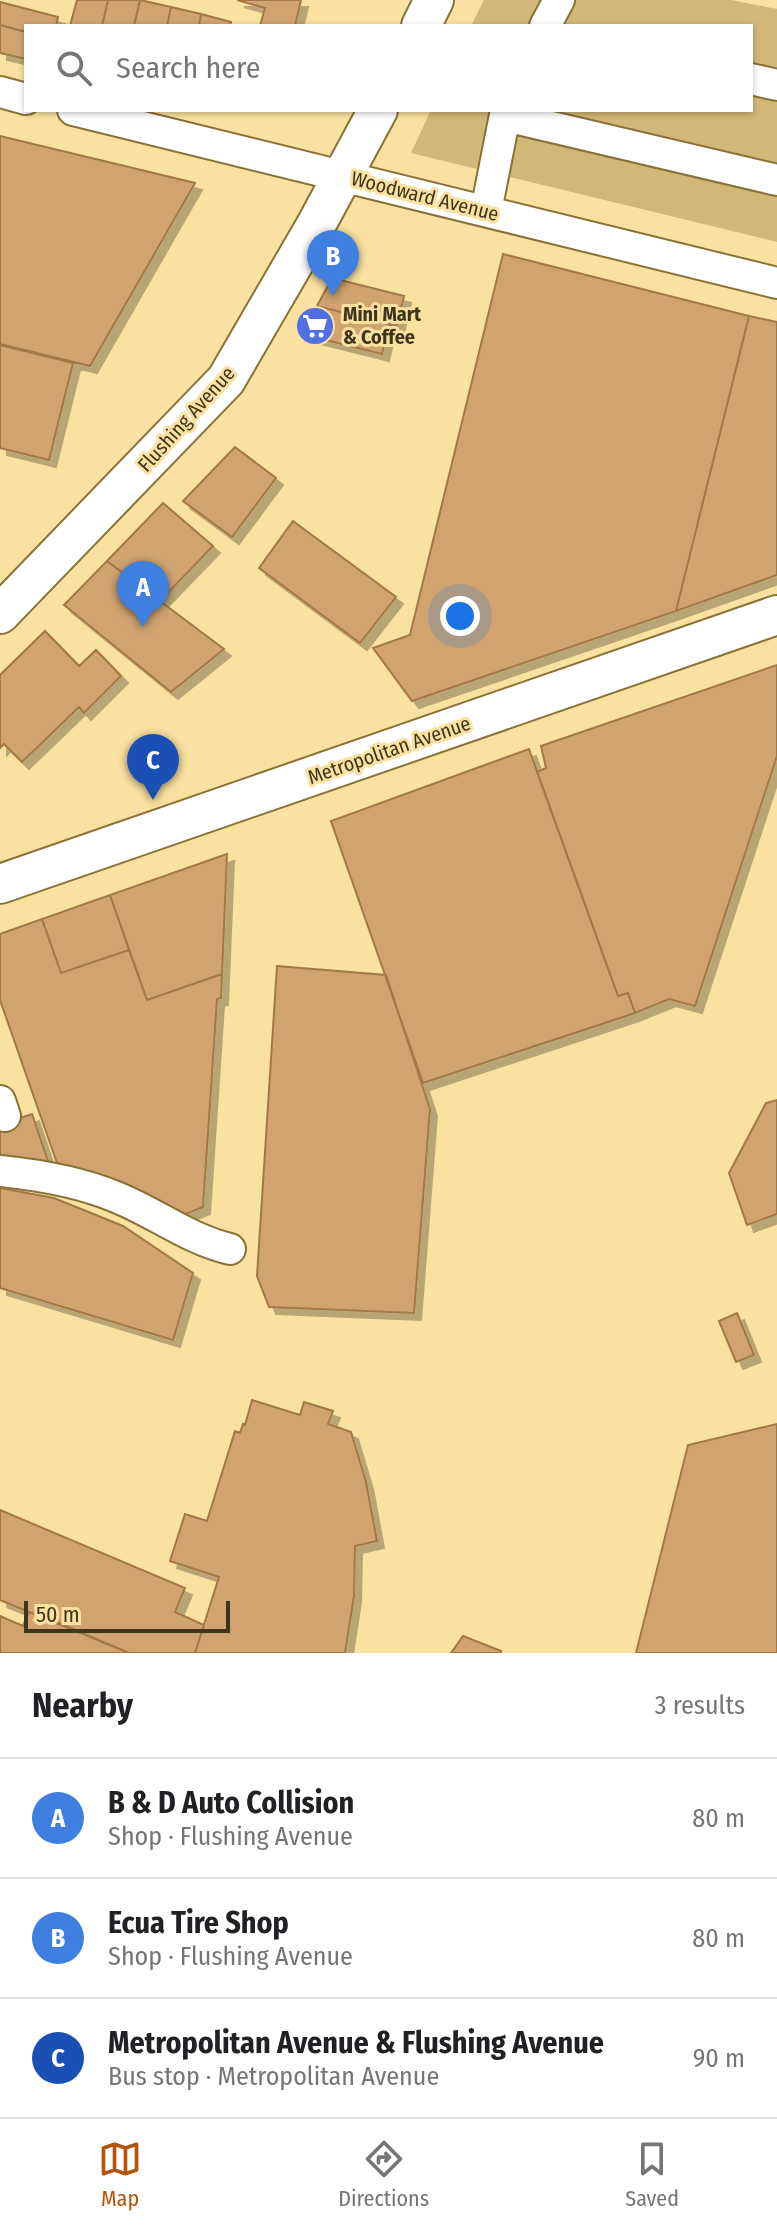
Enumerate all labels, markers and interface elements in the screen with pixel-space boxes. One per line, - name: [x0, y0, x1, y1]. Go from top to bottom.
- search box: [24, 24, 753, 112]
- icon: search: [52, 46, 96, 90]
- text: Search here: [116, 50, 261, 86]
- street label: Woodward Avenue: [349, 166, 501, 226]
- pin: B: [307, 230, 359, 296]
- place label: Mini Mart & Coffee: [343, 302, 422, 349]
- supermarket icon: Mini Mart & Coffee: [294, 305, 336, 347]
- street label: Flushing Avenue: [133, 361, 239, 477]
- pin: A: [117, 561, 169, 627]
- your location: [440, 596, 480, 636]
- street label: Metropolitan Avenue: [304, 711, 474, 789]
- pin: C: [127, 734, 179, 800]
- scale bar: [24, 1597, 230, 1633]
- text: 50 m: [36, 1601, 80, 1628]
- text: Nearby: [32, 1685, 133, 1726]
- text: 3 results: [655, 1690, 745, 1721]
- text: B & D Auto Collision: [108, 1785, 354, 1821]
- text: A: [51, 1803, 65, 1834]
- text: 80 m: [692, 1803, 745, 1834]
- text: Shop · Flushing Avenue: [108, 1821, 353, 1852]
- text: Ecua Tire Shop: [108, 1905, 289, 1941]
- text: B: [51, 1923, 65, 1954]
- text: 80 m: [692, 1923, 745, 1954]
- text: Shop · Flushing Avenue: [108, 1941, 353, 1972]
- text: Metropolitan Avenue & Flushing Avenue: [108, 2025, 604, 2061]
- text: C: [51, 2043, 65, 2074]
- text: 90 m: [693, 2043, 745, 2074]
- text: Bus stop · Metropolitan Avenue: [108, 2061, 439, 2092]
- tab: Map: [98, 2137, 142, 2212]
- tab: Directions: [338, 2137, 429, 2212]
- tab: Saved: [625, 2137, 679, 2212]

